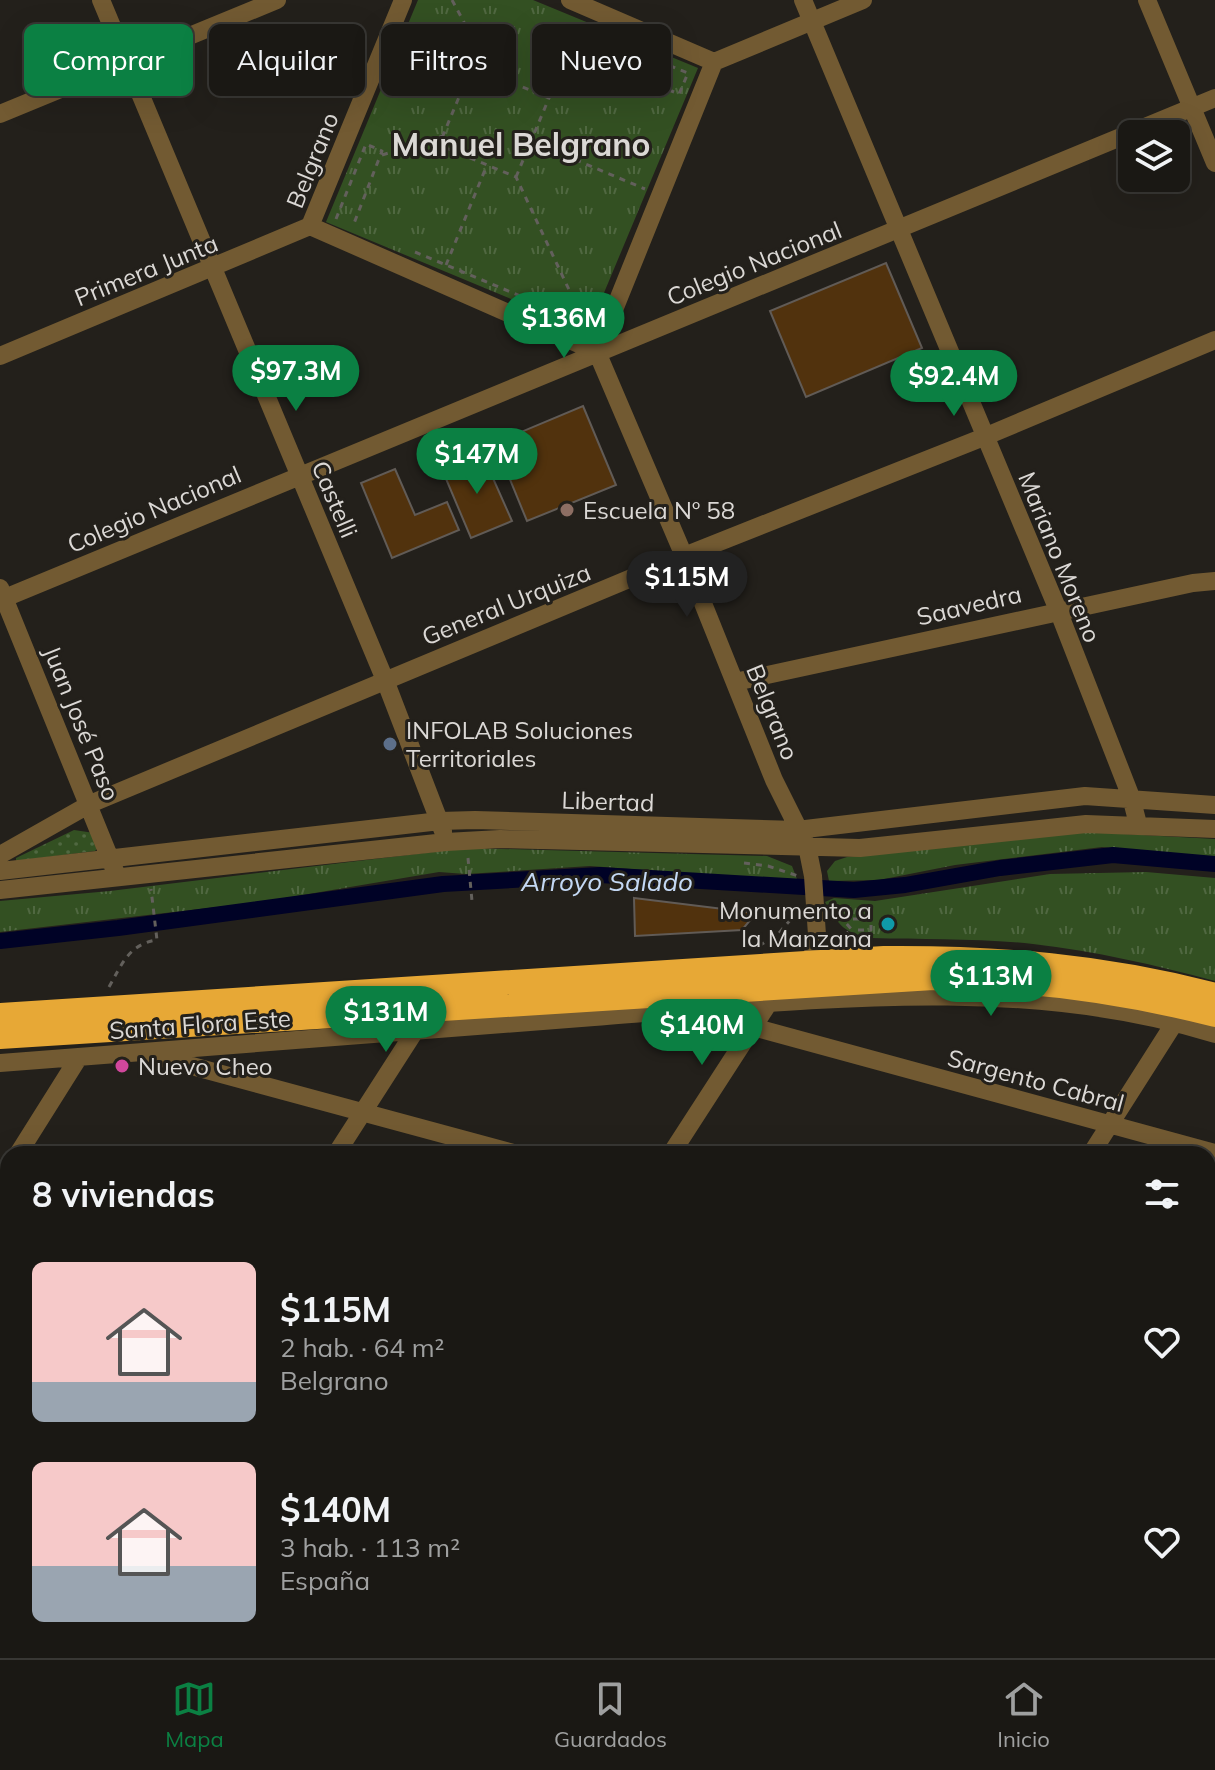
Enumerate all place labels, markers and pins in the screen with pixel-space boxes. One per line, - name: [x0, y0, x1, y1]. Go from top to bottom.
- pin: $136M: [508, 292, 620, 360]
- pin: $97.3M: [231, 345, 361, 413]
- pin: $92.4M: [889, 350, 1019, 418]
- pin: $147M: [421, 428, 533, 496]
- place label: Escuela Nº 58: [583, 495, 735, 525]
- marker: Escuela Nº 58: [558, 501, 576, 519]
- pin: $115M: [631, 551, 743, 619]
- place label: INFOLAB Soluciones Territoriales: [406, 715, 633, 773]
- marker: INFOLAB Soluciones Territoriales: [381, 735, 399, 753]
- place label: Monumento a la Manzana: [719, 895, 872, 953]
- marker: Monumento a la Manzana: [879, 915, 897, 933]
- pin: $113M: [935, 950, 1047, 1018]
- pin: $131M: [330, 986, 442, 1054]
- pin: $140M: [646, 999, 758, 1067]
- place label: Nuevo Cheo: [138, 1051, 272, 1081]
- marker: Nuevo Cheo: [113, 1057, 131, 1075]

